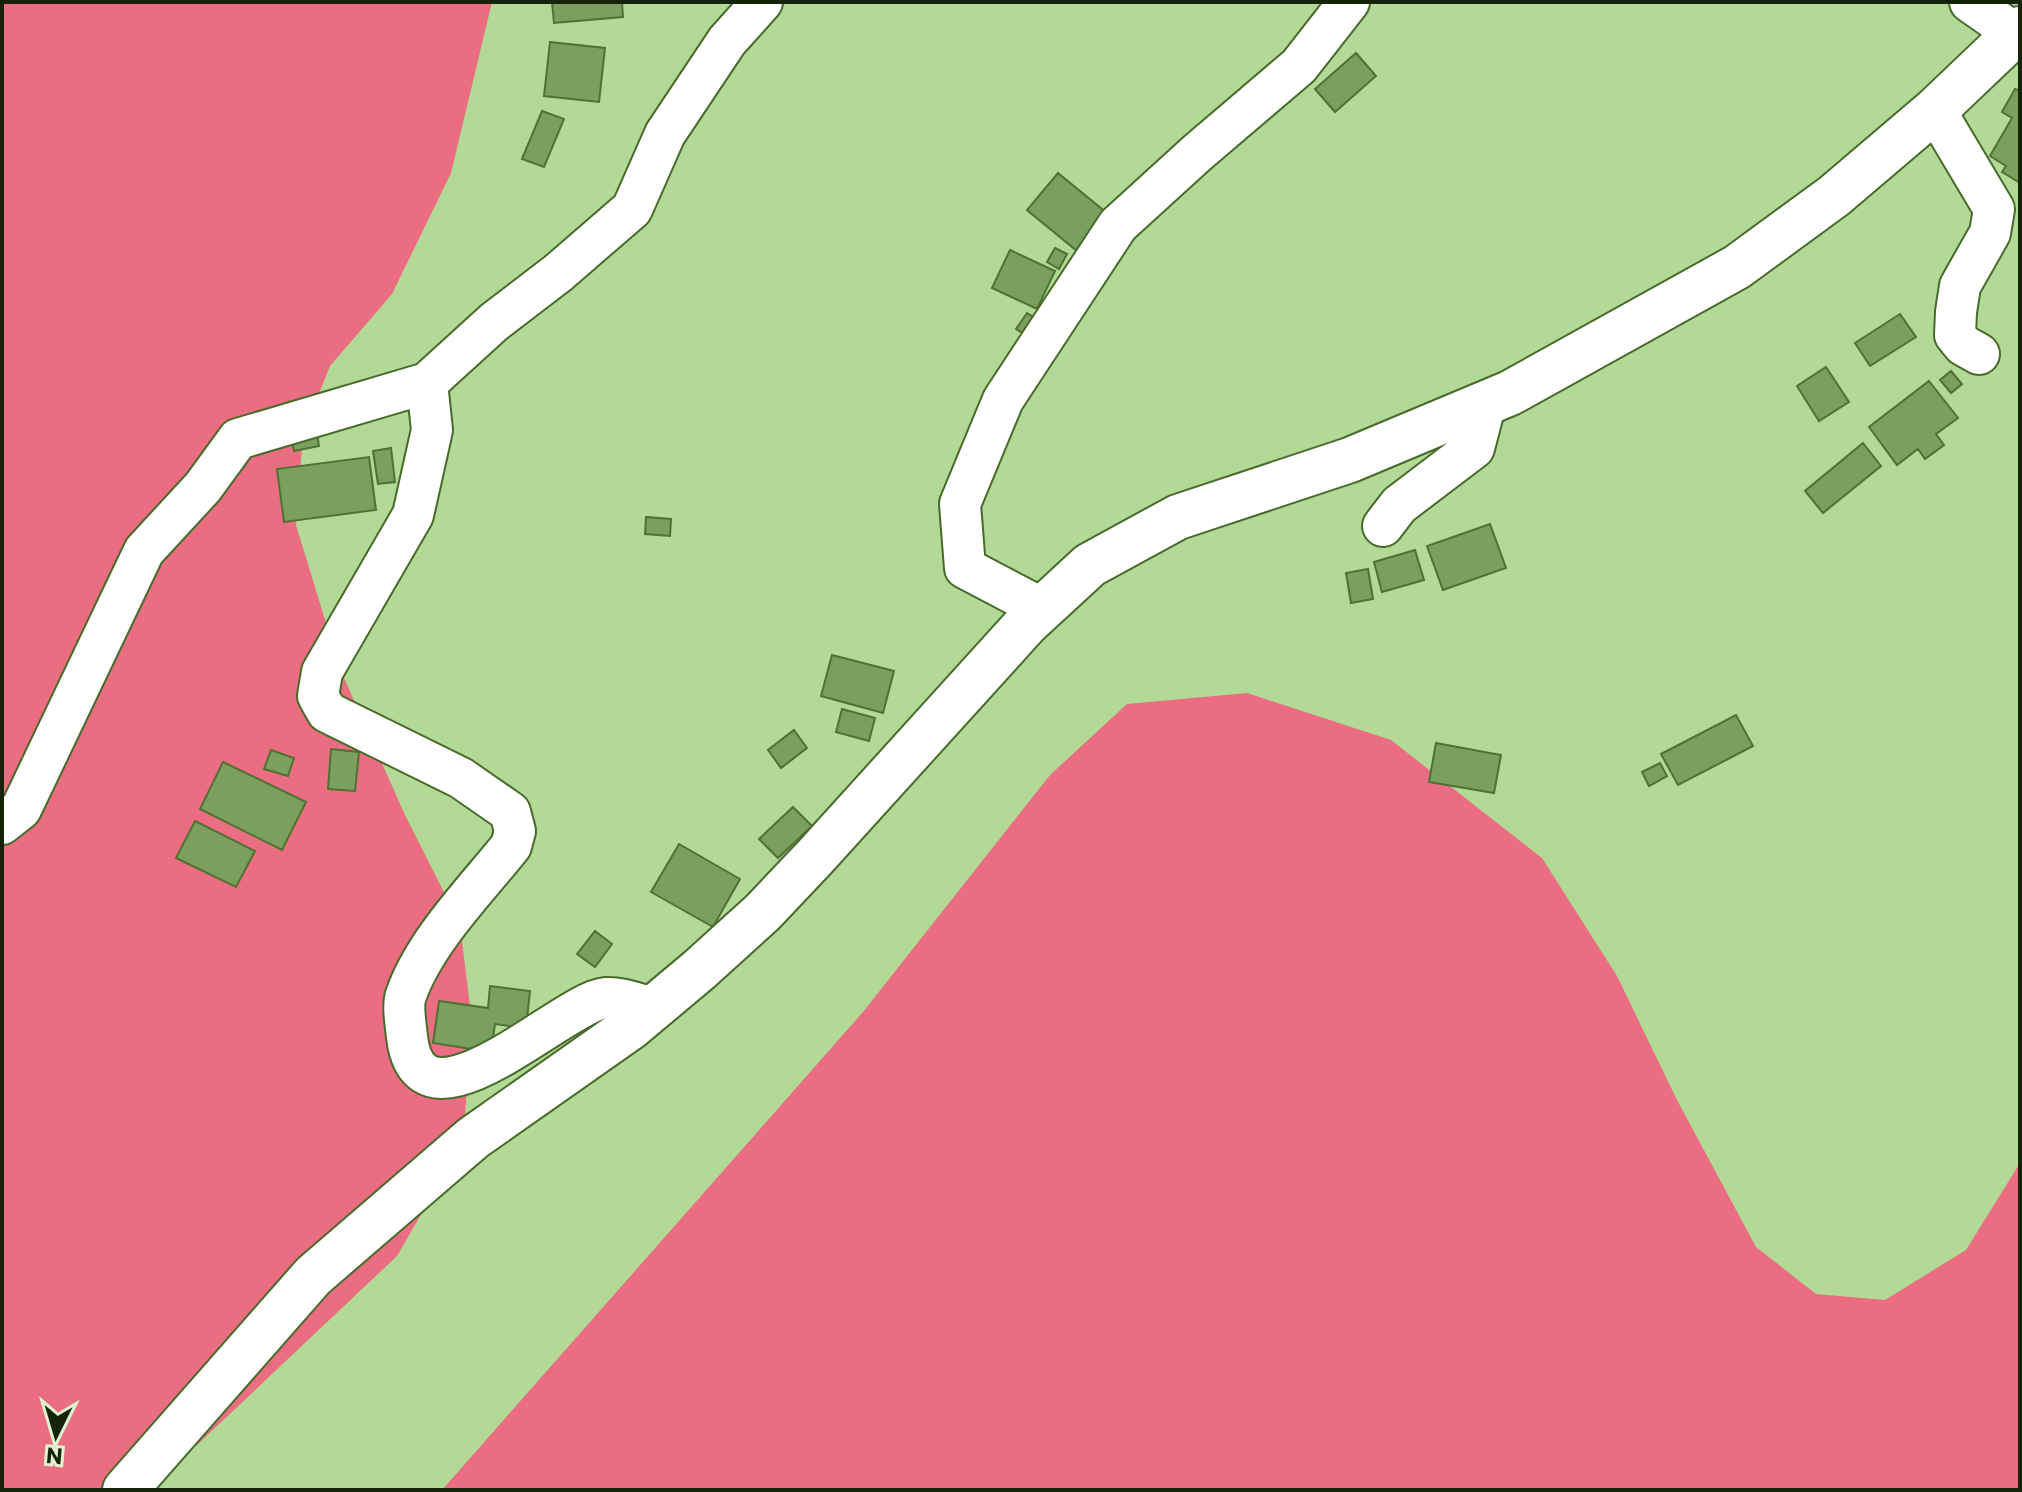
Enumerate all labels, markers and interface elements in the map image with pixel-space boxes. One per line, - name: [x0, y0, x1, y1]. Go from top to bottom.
- north arrow: [16, 1396, 96, 1476]
- text: N: [45, 1442, 64, 1471]

